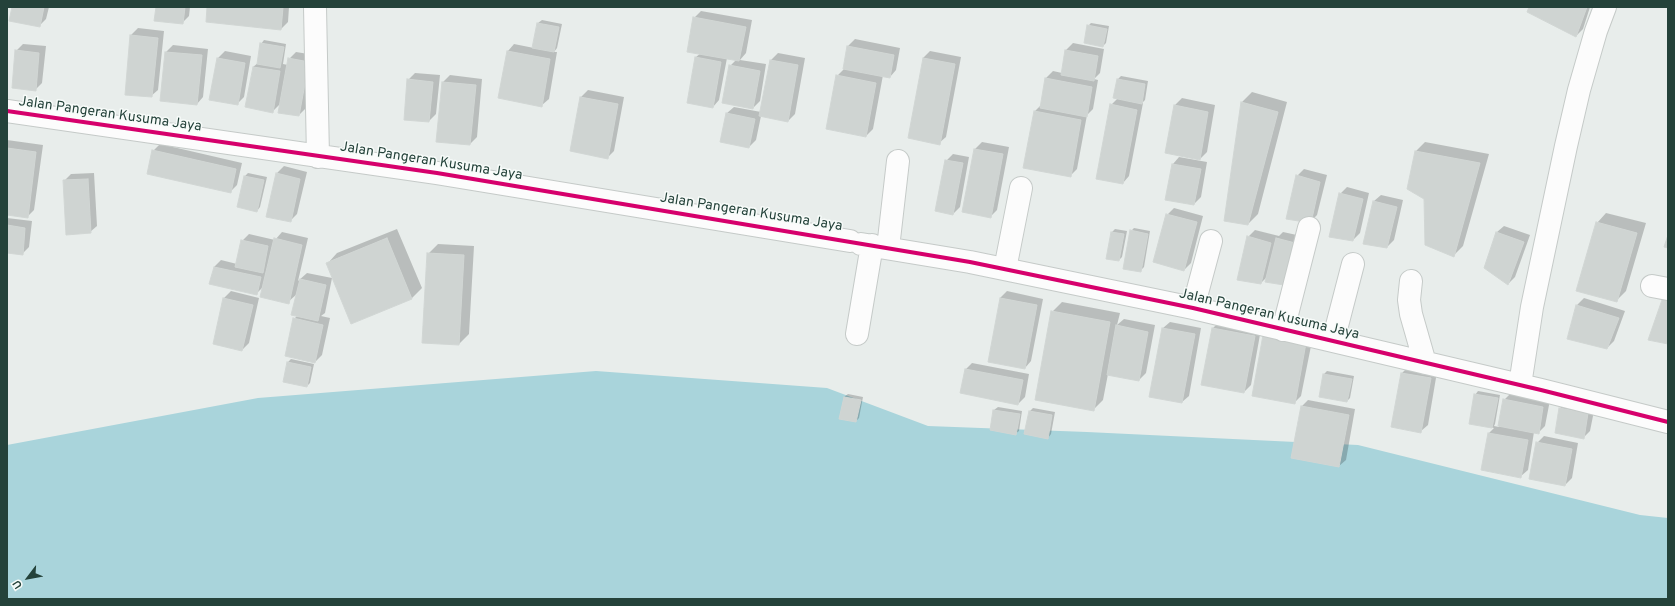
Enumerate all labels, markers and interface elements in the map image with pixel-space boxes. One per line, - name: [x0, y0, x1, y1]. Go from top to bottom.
- street label: Jalan Pangeran Kusuma Jaya: [18, 94, 202, 136]
- street label: Jalan Pangeran Kusuma Jaya: [339, 139, 523, 185]
- street label: Jalan Pangeran Kusuma Jaya: [659, 190, 843, 236]
- street label: Jalan Pangeran Kusuma Jaya: [1177, 286, 1361, 344]
- north arrow: [8, 558, 48, 598]
- text: U: [10, 577, 26, 591]

